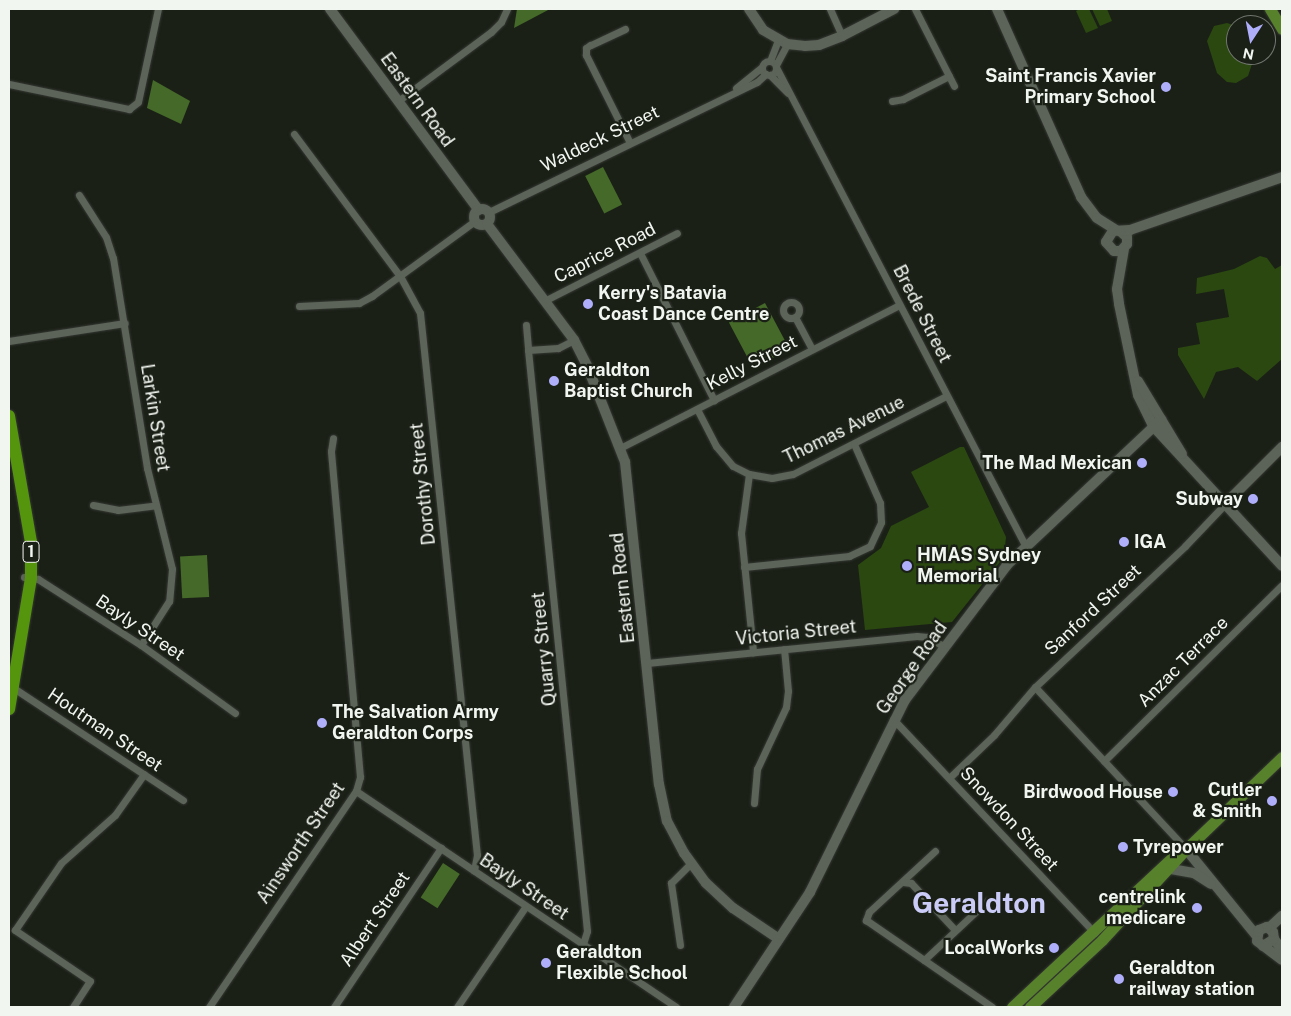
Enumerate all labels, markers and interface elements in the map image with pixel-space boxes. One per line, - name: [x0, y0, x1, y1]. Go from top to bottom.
- north arrow: [1226, 15, 1276, 65]
- text: N: [1241, 45, 1255, 63]
- street label: Eastern Road: [376, 49, 458, 151]
- place label: Saint Francis Xavier Primary School: [985, 66, 1156, 108]
- marker: Saint Francis Xavier Primary School: [1160, 81, 1172, 93]
- street label: Waldeck Street: [537, 101, 663, 177]
- street label: Caprice Road: [550, 218, 660, 288]
- street label: Brede Street: [888, 261, 956, 367]
- place label: Kerry's Batavia Coast Dance Centre: [598, 283, 769, 326]
- marker: Kerry's Batavia Coast Dance Centre: [582, 298, 594, 310]
- street label: Kelly Street: [703, 331, 801, 395]
- place label: Geraldton Baptist Church: [564, 360, 693, 402]
- street label: Larkin Street: [136, 362, 174, 474]
- marker: Geraldton Baptist Church: [548, 375, 560, 387]
- street label: Thomas Avenue: [780, 391, 908, 469]
- street label: Dorothy Street: [406, 422, 440, 546]
- place label: The Mad Mexican: [982, 452, 1132, 474]
- marker: The Mad Mexican: [1136, 457, 1148, 469]
- place label: Subway: [1175, 488, 1243, 510]
- marker: Subway: [1247, 493, 1259, 505]
- place label: IGA: [1134, 531, 1166, 553]
- street label: Eastern Road: [606, 532, 640, 644]
- marker: IGA: [1118, 536, 1130, 548]
- road number: 1: [22, 538, 40, 566]
- place label: HMAS Sydney Memorial: [917, 545, 1041, 588]
- marker: HMAS Sydney Memorial: [901, 560, 913, 572]
- street label: Sanford Street: [1040, 560, 1146, 660]
- street label: Bayly Street: [91, 590, 189, 666]
- street label: Quarry Street: [527, 591, 561, 707]
- street label: Anzac Terrace: [1133, 612, 1233, 712]
- street label: Victoria Street: [735, 616, 857, 650]
- street label: George Road: [872, 617, 952, 719]
- street label: Houtman Street: [43, 684, 167, 776]
- place label: The Salvation Army Geraldton Corps: [332, 702, 499, 744]
- marker: The Salvation Army Geraldton Corps: [316, 717, 328, 729]
- street label: Snowdon Street: [955, 762, 1063, 876]
- street label: Ainsworth Street: [252, 778, 350, 908]
- place label: Cutler & Smith: [1192, 780, 1262, 822]
- place label: Birdwood House: [1023, 781, 1163, 803]
- marker: Birdwood House: [1167, 786, 1179, 798]
- marker: Cutler & Smith: [1266, 795, 1278, 807]
- place label: Tyrepower: [1133, 836, 1224, 858]
- marker: Tyrepower: [1117, 841, 1129, 853]
- street label: Bayly Street: [475, 849, 573, 925]
- street label: Albert Street: [335, 867, 415, 971]
- district label: Geraldton: [912, 886, 1046, 920]
- place label: centrelink medicare: [1098, 887, 1186, 930]
- marker: centrelink medicare: [1190, 901, 1204, 915]
- place label: LocalWorks: [944, 937, 1044, 959]
- place label: Geraldton Flexible School: [556, 942, 688, 984]
- marker: LocalWorks: [1048, 942, 1060, 954]
- marker: Geraldton Flexible School: [540, 957, 552, 969]
- place label: Geraldton railway station: [1129, 958, 1255, 1001]
- marker: Geraldton railway station: [1113, 973, 1125, 985]

